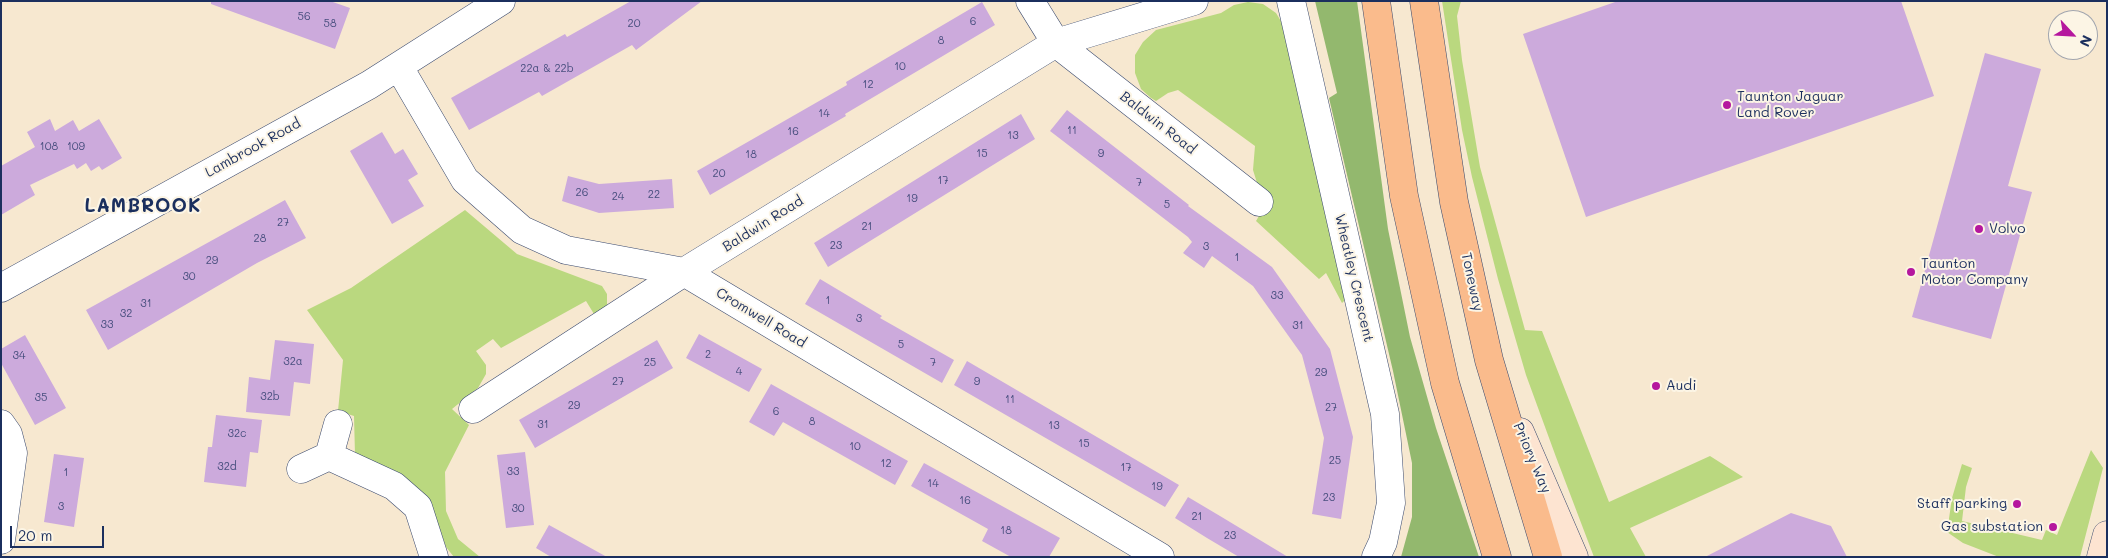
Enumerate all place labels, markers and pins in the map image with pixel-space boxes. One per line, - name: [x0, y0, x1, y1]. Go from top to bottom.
- place label: Taunton Jaguar Land Rover: [1737, 89, 1844, 121]
- marker: Taunton Jaguar Land Rover: [1721, 99, 1733, 111]
- place label: Volvo: [1989, 221, 2026, 237]
- marker: Volvo: [1973, 223, 1985, 235]
- place label: Taunton Motor Company: [1921, 256, 2028, 288]
- marker: Taunton Motor Company: [1905, 266, 1917, 278]
- place label: Audi: [1666, 378, 1697, 394]
- marker: Audi: [1650, 380, 1662, 392]
- place label: Staff parking: [1917, 496, 2007, 512]
- marker: Staff parking: [2011, 498, 2023, 510]
- place label: Gas substation: [1941, 519, 2043, 535]
- marker: Gas substation: [2047, 521, 2059, 533]

